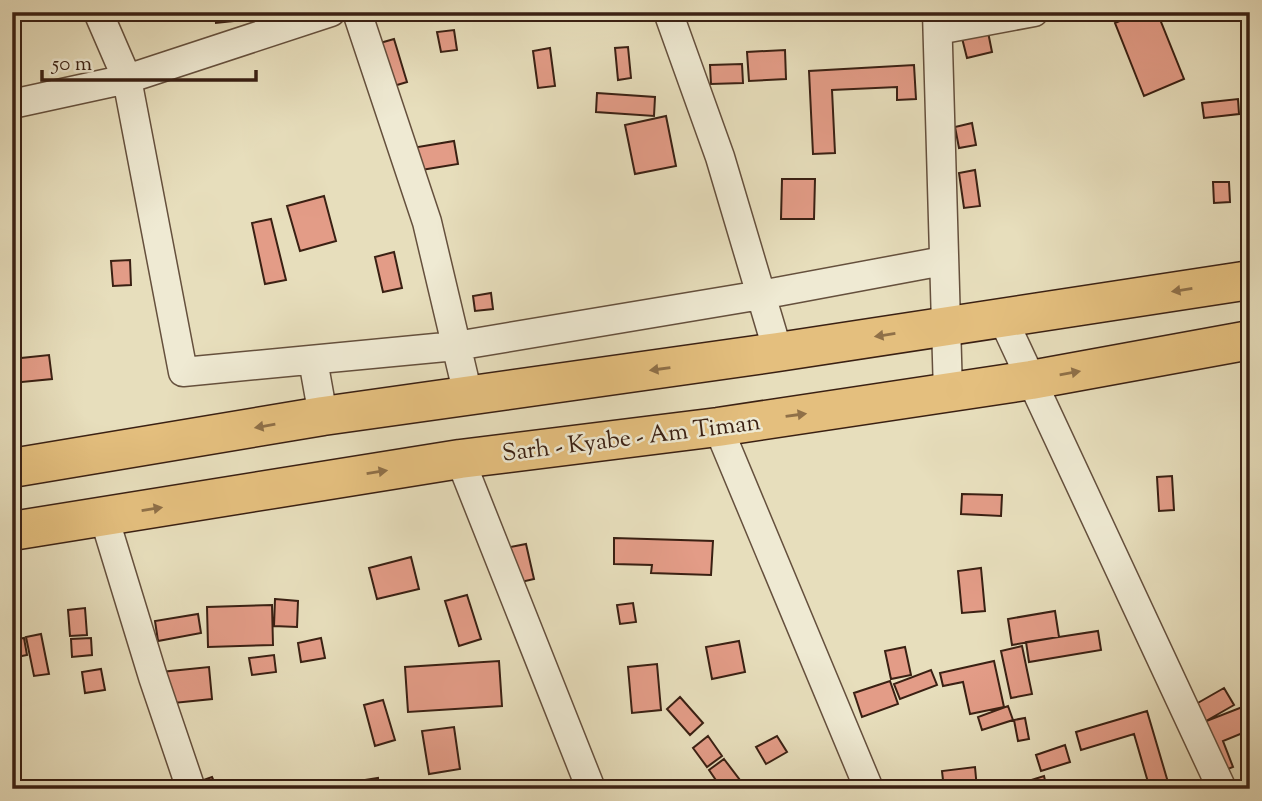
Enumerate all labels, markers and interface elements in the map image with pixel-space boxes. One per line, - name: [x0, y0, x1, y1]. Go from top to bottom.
- scale bar: [42, 38, 256, 82]
- text: 50 m: [51, 50, 92, 80]
- one-way arrow: [1171, 285, 1193, 296]
- one-way arrow: [874, 330, 896, 341]
- one-way arrow: [649, 363, 671, 374]
- one-way arrow: [1059, 367, 1081, 378]
- street label: Sarh - Kyabe - Am Timan: [500, 406, 762, 472]
- one-way arrow: [786, 409, 808, 420]
- one-way arrow: [254, 421, 276, 432]
- one-way arrow: [366, 466, 388, 477]
- one-way arrow: [141, 503, 163, 514]

